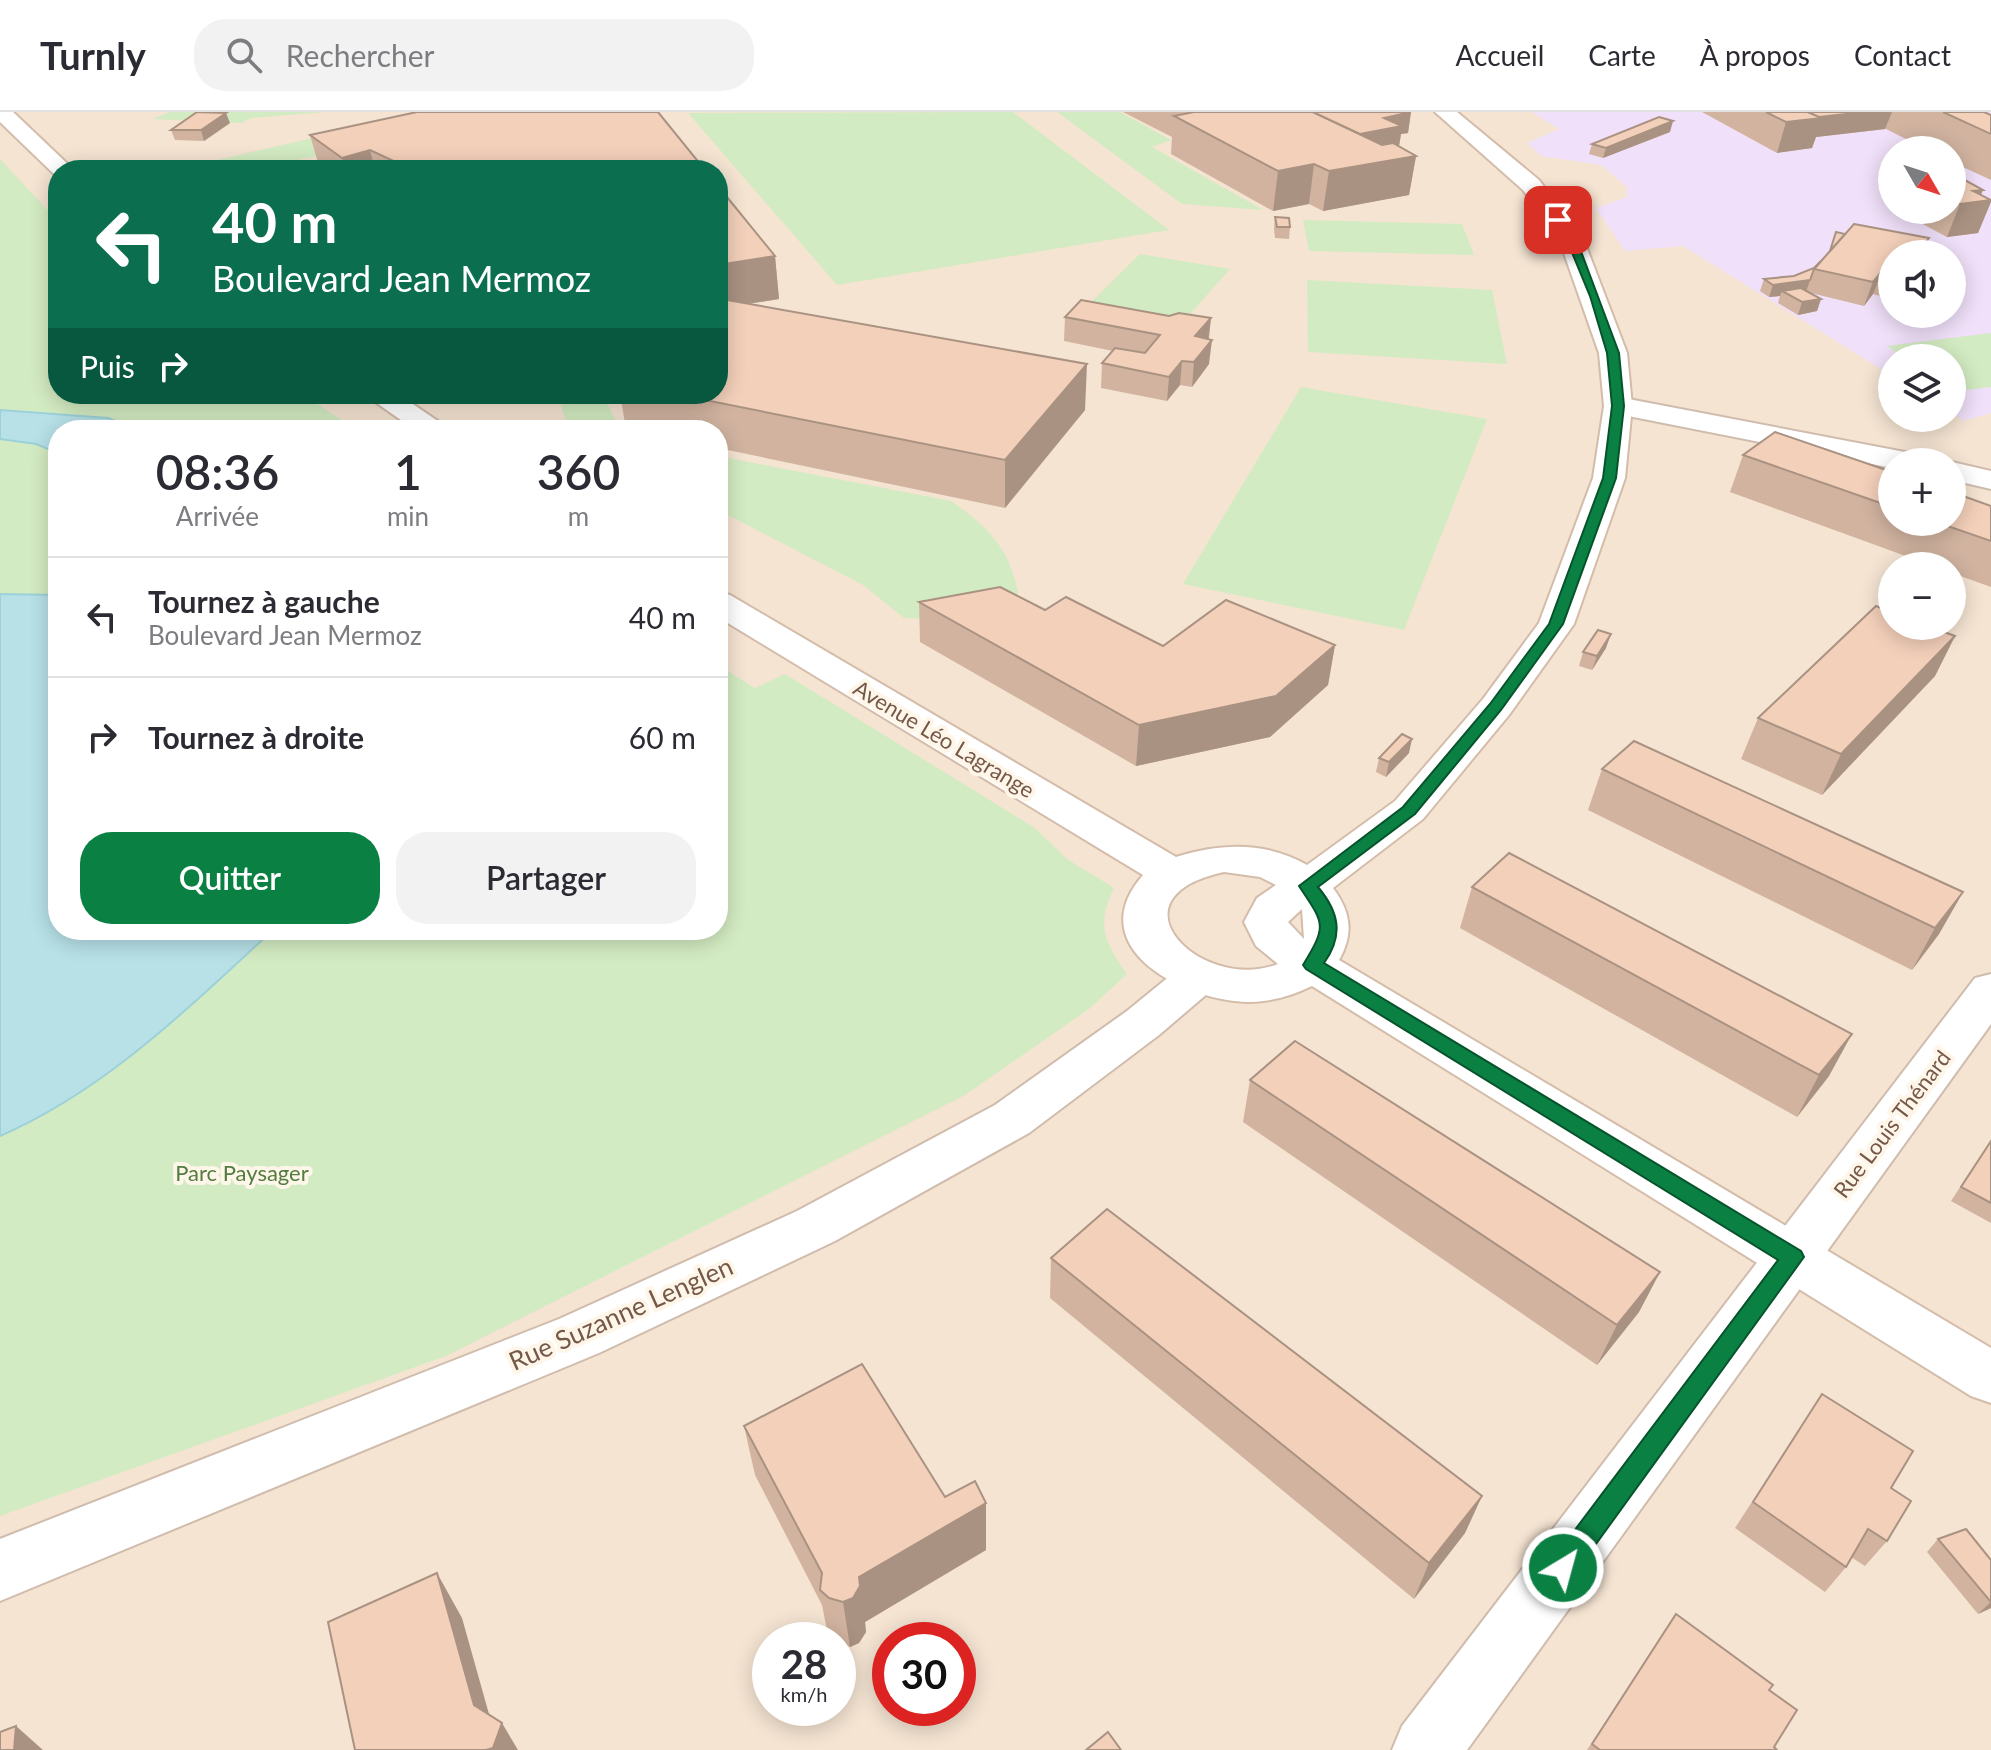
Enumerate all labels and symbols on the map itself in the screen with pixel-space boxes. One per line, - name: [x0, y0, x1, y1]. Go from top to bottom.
- north arrow: [1878, 136, 1966, 224]
- pin: [1524, 186, 1592, 254]
- street label: Avenue Léo Lagrange: [849, 674, 1040, 803]
- street label: Rue Louis Thénard: [1827, 1045, 1956, 1203]
- park label: Parc Paysager: [175, 1159, 309, 1186]
- street label: Rue Suzanne Lenglen: [504, 1249, 737, 1377]
- position arrow: [1521, 1526, 1605, 1610]
- speed limit sign: 30: [872, 1622, 976, 1726]

